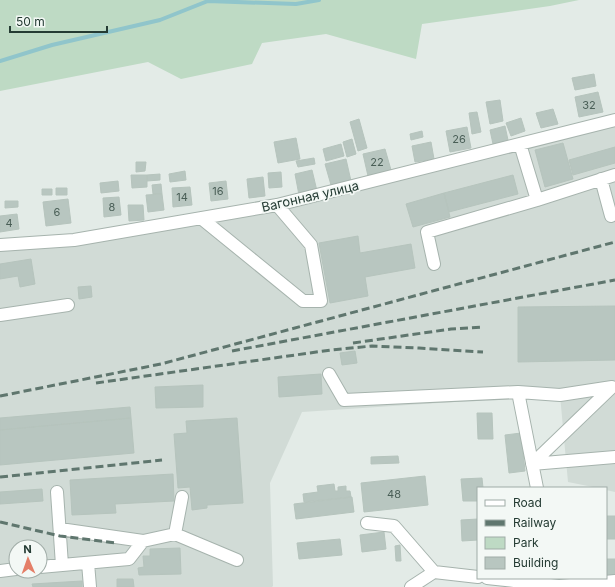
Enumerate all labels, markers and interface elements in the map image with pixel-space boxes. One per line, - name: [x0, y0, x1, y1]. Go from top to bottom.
- scale bar: [10, 8, 107, 34]
- text: 50 m: [16, 14, 45, 29]
- house number: 32: [582, 98, 596, 112]
- house number: 26: [452, 132, 466, 146]
- house number: 22: [370, 155, 384, 169]
- street label: Вагонная улица: [260, 177, 360, 215]
- house number: 16: [212, 184, 224, 198]
- house number: 14: [176, 190, 188, 204]
- house number: 8: [109, 200, 116, 214]
- house number: 6: [54, 205, 61, 219]
- house number: 4: [5, 216, 13, 230]
- house number: 48: [387, 487, 401, 501]
- legend: [477, 487, 607, 579]
- text: Road: [513, 495, 542, 510]
- text: Railway: [513, 515, 557, 530]
- text: Park: [513, 535, 539, 550]
- north arrow: [8, 539, 48, 579]
- text: N: [23, 542, 32, 556]
- text: Building: [513, 555, 558, 570]

